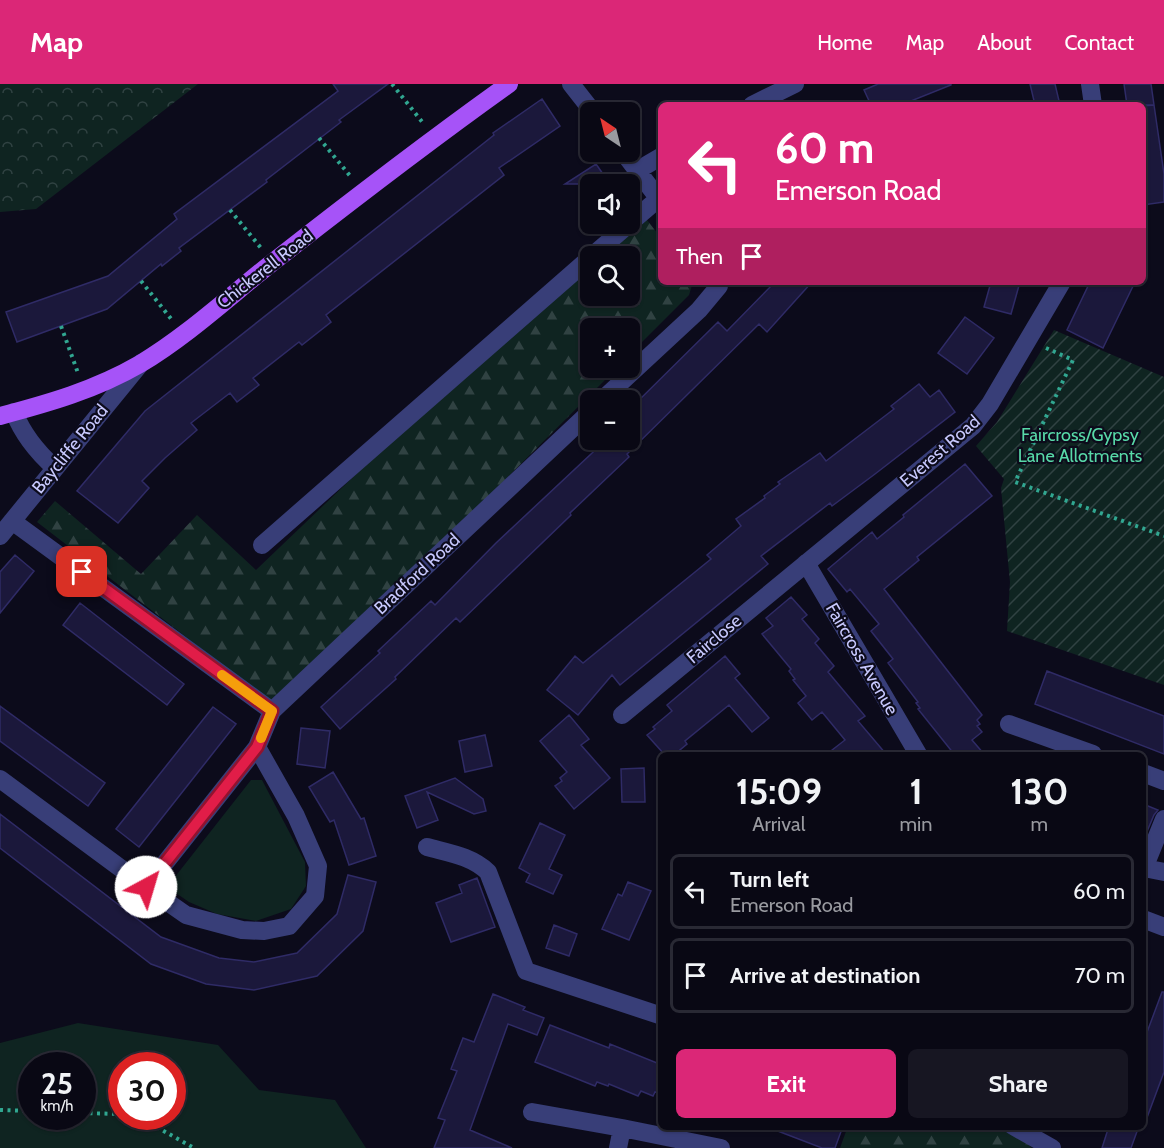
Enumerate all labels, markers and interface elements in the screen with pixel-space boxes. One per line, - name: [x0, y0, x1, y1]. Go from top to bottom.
- text: Map: [30, 25, 83, 59]
- text: Home: [817, 30, 873, 55]
- text: Map: [906, 30, 944, 55]
- text: About: [977, 30, 1031, 55]
- text: Contact: [1064, 30, 1134, 55]
- north arrow: [580, 102, 640, 162]
- map controls: [580, 102, 640, 450]
- text: 60 m: [775, 122, 874, 174]
- icon: left: [676, 126, 754, 204]
- button: sound: [580, 174, 640, 234]
- text: Emerson Road: [775, 174, 942, 207]
- street label: Chickerell Road: [213, 225, 317, 313]
- icon: arrive: [735, 240, 768, 273]
- text: Then: [676, 243, 723, 270]
- button: search: [580, 246, 640, 306]
- button: +: [580, 318, 640, 378]
- button: −: [580, 390, 640, 450]
- street label: Baycliffe Road: [27, 400, 113, 498]
- street label: Everest Road: [895, 410, 985, 492]
- park label: Faircross/Gypsy Lane Allotments: [1018, 424, 1142, 467]
- street label: Bradford Road: [370, 529, 464, 619]
- pin: [56, 546, 107, 597]
- icon: arrive: [65, 555, 98, 588]
- street label: Faircross Avenue: [821, 599, 903, 719]
- street label: Fairclose: [682, 610, 746, 668]
- text: 15:09: [736, 769, 822, 813]
- text: 1: [909, 769, 923, 813]
- text: 130: [1010, 769, 1068, 813]
- text: Arrival: [752, 812, 805, 836]
- text: min: [900, 812, 933, 836]
- text: m: [1030, 812, 1048, 836]
- position arrow: [114, 855, 178, 919]
- text: Turn left: [730, 866, 809, 893]
- icon: left: [679, 875, 712, 908]
- text: 60 m: [1073, 878, 1125, 905]
- text: Emerson Road: [730, 893, 853, 917]
- icon: arrive: [679, 959, 712, 992]
- text: Arrive at destination: [730, 962, 920, 989]
- text: 70 m: [1075, 962, 1125, 989]
- button: Exit: [676, 1049, 896, 1118]
- button: Share: [908, 1049, 1128, 1118]
- speed limit sign: 30: [108, 1052, 186, 1130]
- text: 25: [41, 1065, 73, 1102]
- text: km/h: [41, 1097, 73, 1115]

